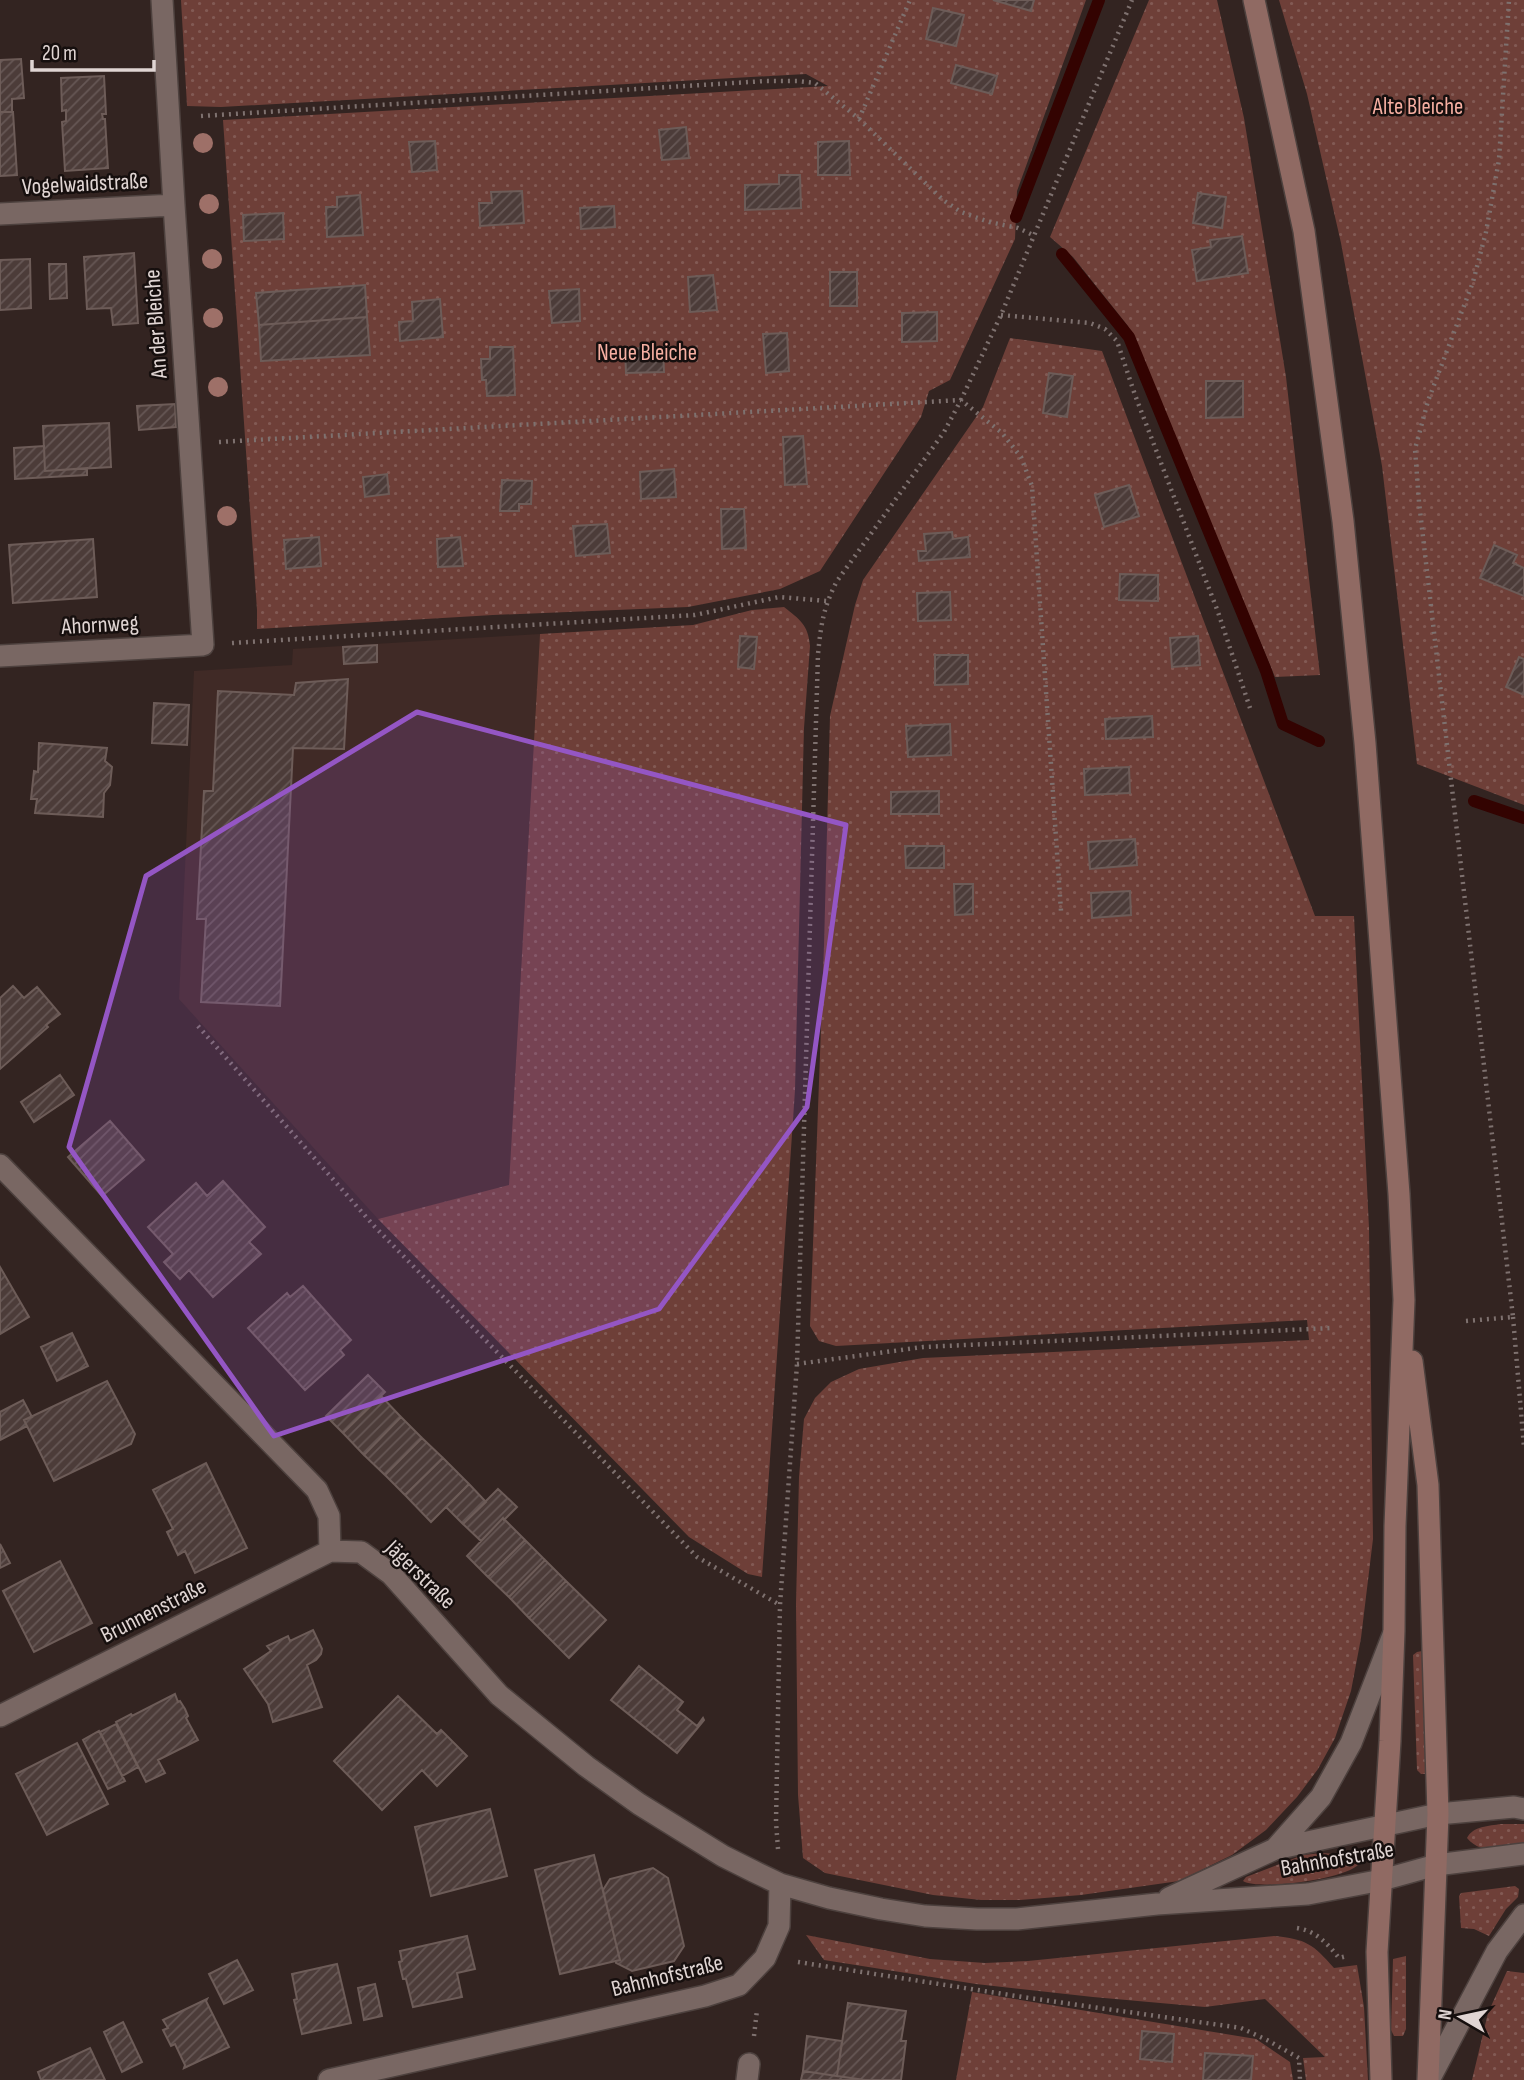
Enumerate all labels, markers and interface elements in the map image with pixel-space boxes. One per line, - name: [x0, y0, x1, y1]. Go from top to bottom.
- scale bar: [32, 28, 154, 72]
- text: 20 m: [42, 41, 77, 66]
- park label: Alte Bleiche: [1372, 93, 1463, 121]
- street label: Vogelwaidstraße: [21, 167, 149, 201]
- street label: An der Bleiche: [138, 268, 174, 380]
- park label: Neue Bleiche: [597, 339, 697, 367]
- street label: Ahornweg: [60, 609, 139, 641]
- street label: Jägerstraße: [378, 1534, 461, 1615]
- street label: Brunnenstraße: [96, 1572, 211, 1649]
- street label: Bahnhofstraße: [1279, 1835, 1396, 1883]
- street label: Bahnhofstraße: [609, 1949, 726, 2003]
- north arrow: [1426, 1982, 1496, 2052]
- text: N: [1434, 2008, 1458, 2021]

